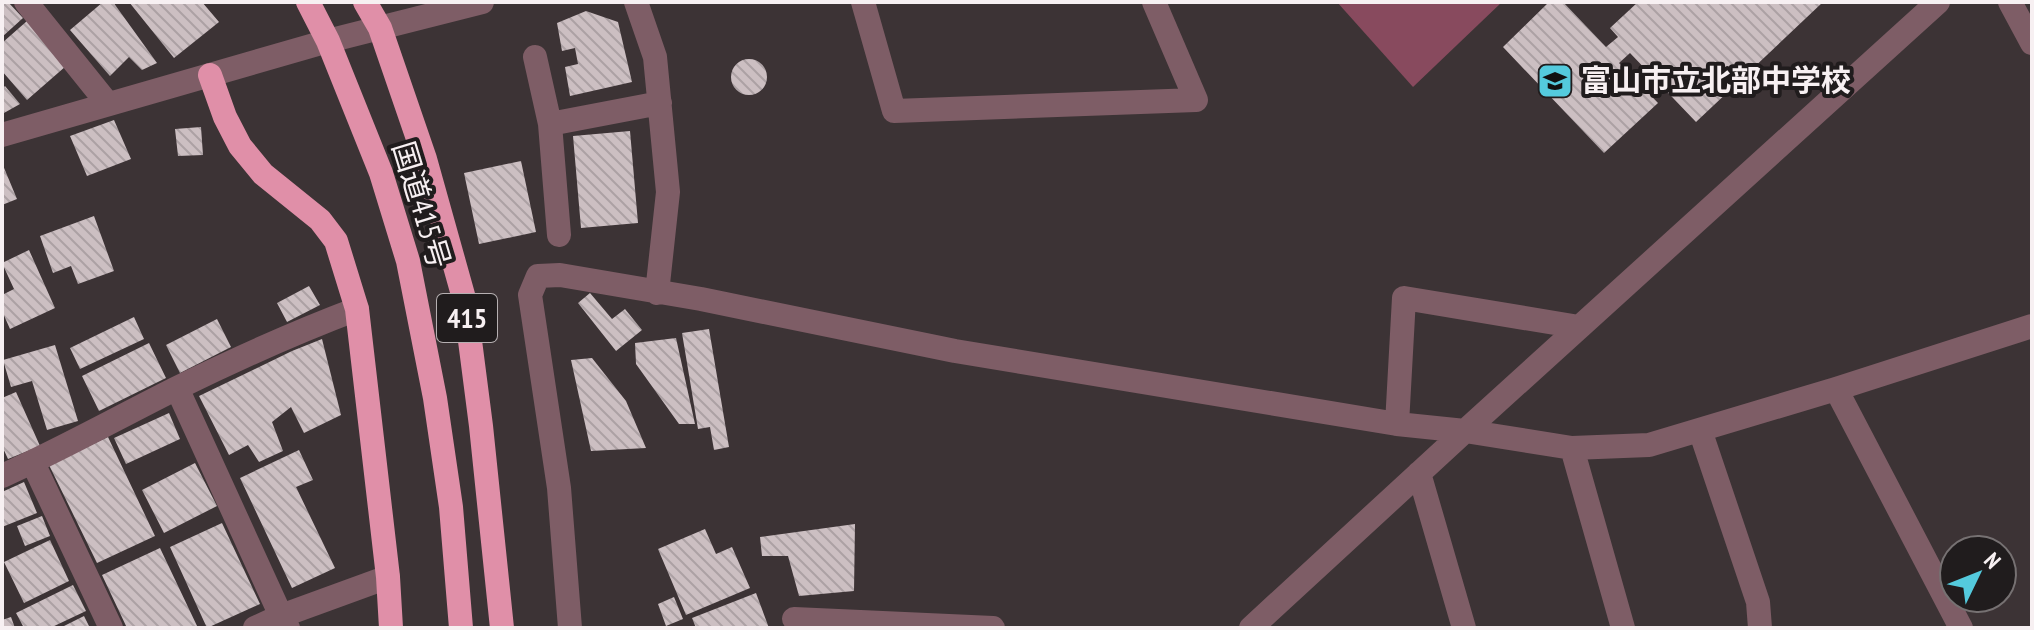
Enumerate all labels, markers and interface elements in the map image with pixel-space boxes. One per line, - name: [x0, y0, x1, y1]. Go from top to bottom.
- place label: 富山市立北部中学校: [1581, 60, 1851, 99]
- school or university icon: 富山市立北部中学校: [1536, 62, 1574, 100]
- street label: 国道415号: [385, 136, 460, 273]
- road number: 415: [437, 294, 497, 342]
- north arrow: [1938, 534, 2018, 614]
- text: N: [1978, 546, 2007, 574]

